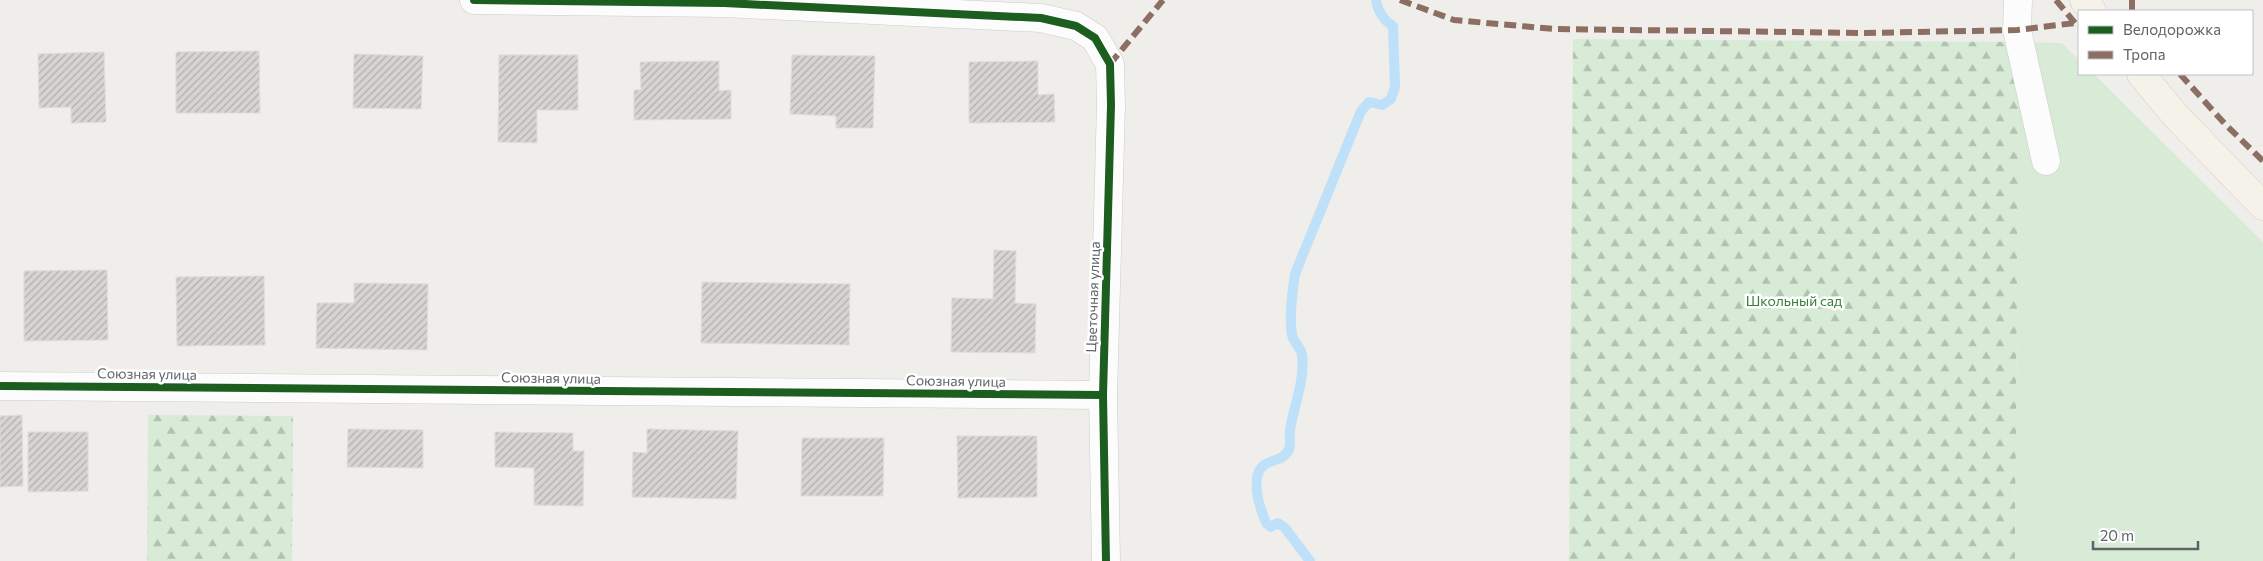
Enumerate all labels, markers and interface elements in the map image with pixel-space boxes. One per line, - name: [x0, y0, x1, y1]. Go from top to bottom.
- legend: [2078, 10, 2253, 75]
- text: Велодорожка: [2123, 20, 2221, 38]
- text: Тропа: [2123, 45, 2165, 63]
- street label: Цветочная улица: [1082, 241, 1103, 353]
- park label: Школьный сад: [1746, 292, 1842, 309]
- street label: Союзная улица: [97, 364, 197, 383]
- street label: Союзная улица: [501, 368, 601, 387]
- street label: Союзная улица: [906, 371, 1006, 390]
- scale bar: [2093, 518, 2198, 550]
- text: 20 m: [2100, 526, 2134, 544]

